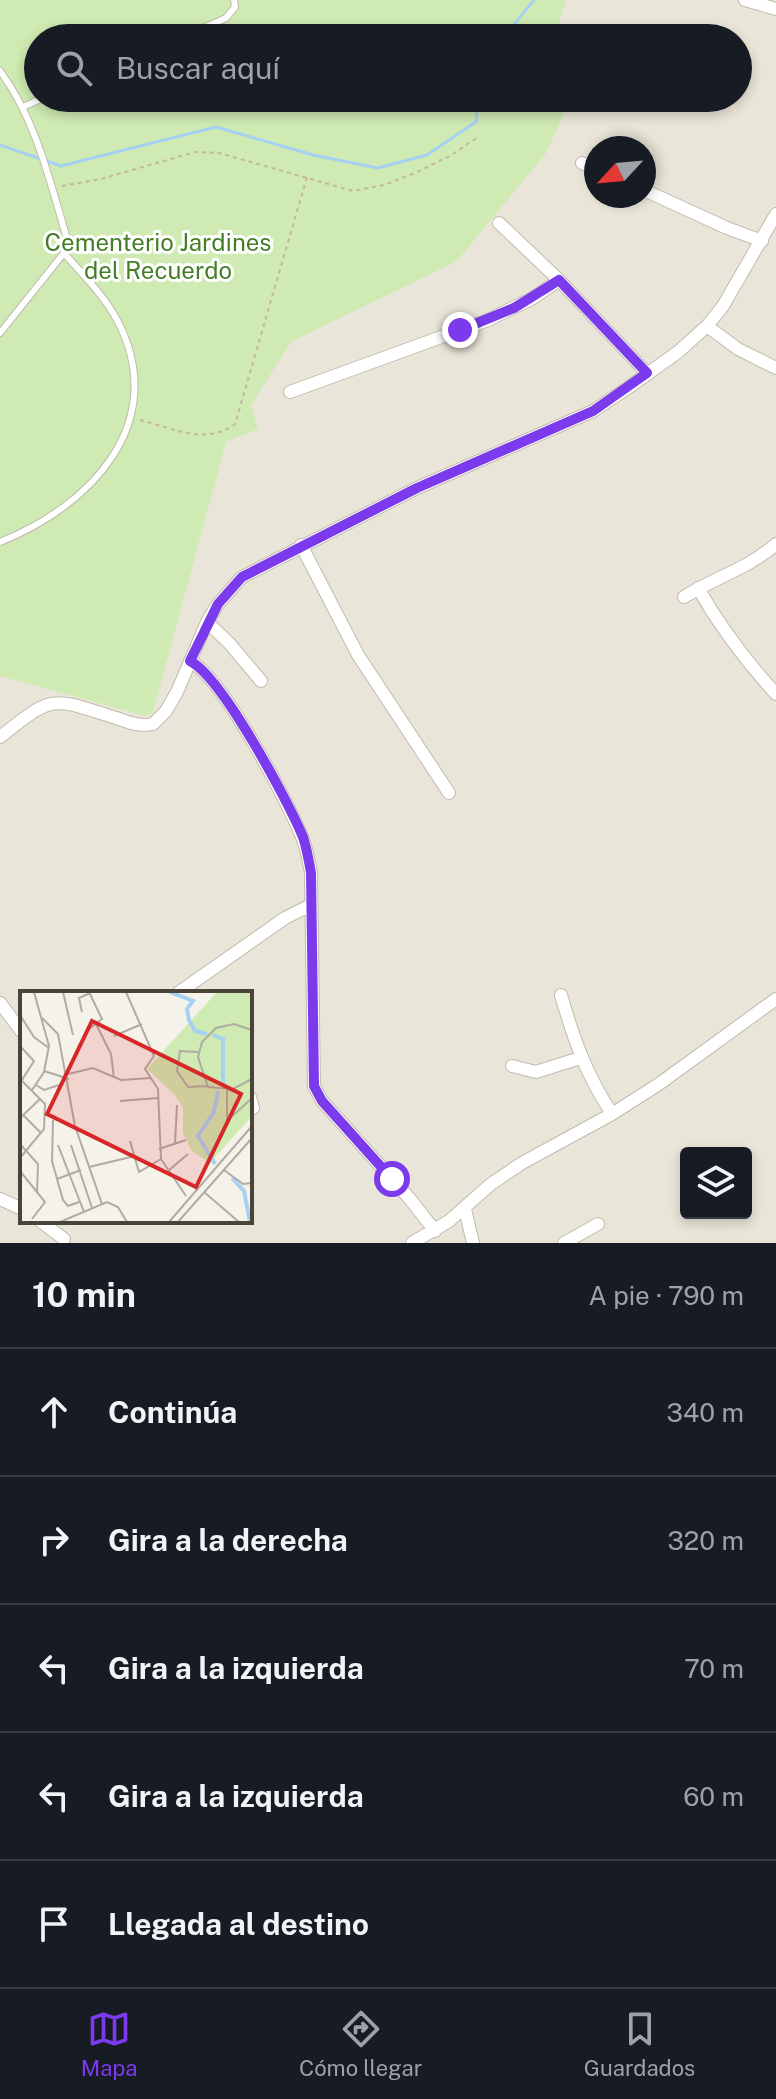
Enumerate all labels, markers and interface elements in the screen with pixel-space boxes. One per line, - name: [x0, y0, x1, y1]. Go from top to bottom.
- search box: [24, 24, 752, 112]
- icon: search: [52, 46, 96, 90]
- text: Buscar aquí: [116, 50, 280, 86]
- north arrow: [584, 136, 656, 208]
- park label: Cementerio Jardines del Recuerdo: [45, 228, 271, 284]
- route end: [442, 312, 478, 348]
- inset map: [20, 991, 252, 1223]
- map controls: [680, 1147, 752, 1219]
- button: layers: [680, 1147, 752, 1219]
- route start: [374, 1161, 410, 1197]
- text: 10 min: [32, 1275, 136, 1315]
- text: A pie · 790 m: [588, 1280, 744, 1311]
- icon: ahead: [32, 1390, 76, 1434]
- text: Continúa: [108, 1394, 237, 1430]
- text: 340 m: [667, 1397, 744, 1428]
- icon: right: [32, 1518, 76, 1562]
- text: Gira a la derecha: [108, 1522, 348, 1558]
- text: 320 m: [667, 1525, 744, 1556]
- icon: left: [32, 1646, 76, 1690]
- text: Gira a la izquierda: [108, 1650, 364, 1686]
- text: 70 m: [684, 1653, 744, 1684]
- icon: left: [32, 1774, 76, 1818]
- text: Gira a la izquierda: [108, 1778, 364, 1814]
- text: 60 m: [683, 1781, 744, 1812]
- icon: arrive: [32, 1902, 76, 1946]
- text: Llegada al destino: [108, 1906, 369, 1942]
- tab: Mapa: [81, 2007, 137, 2081]
- tab: Cómo llegar: [299, 2007, 422, 2081]
- tab: Guardados: [584, 2007, 695, 2081]

